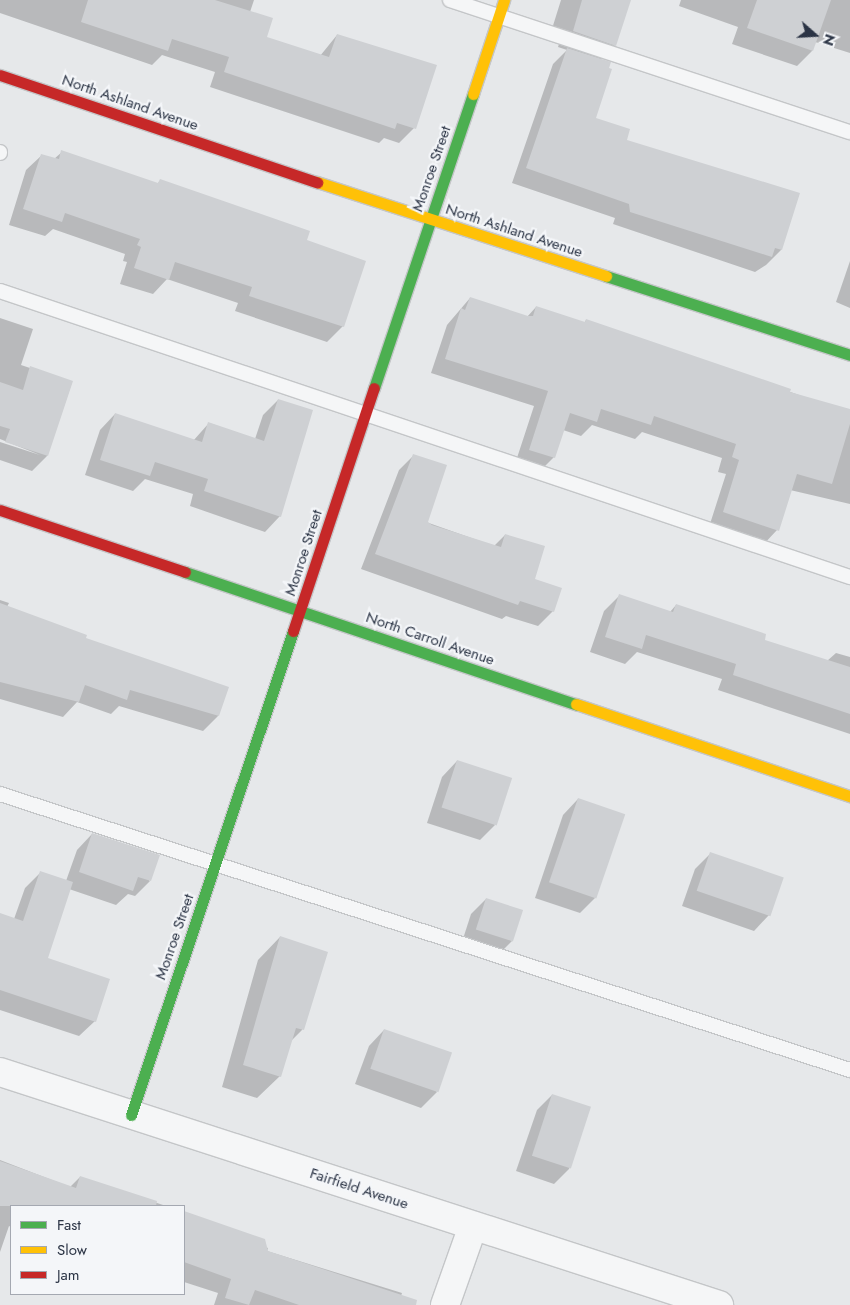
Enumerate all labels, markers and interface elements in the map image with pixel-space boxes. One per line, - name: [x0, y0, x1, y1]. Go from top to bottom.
- north arrow: [790, 10, 840, 60]
- text: N: [818, 31, 840, 48]
- street label: North Ashland Avenue: [59, 71, 201, 135]
- street label: Monroe Street: [409, 124, 455, 214]
- street label: North Ashland Avenue: [443, 200, 585, 262]
- street label: Monroe Street: [282, 508, 326, 598]
- street label: North Carroll Avenue: [363, 609, 497, 669]
- street label: Monroe Street: [152, 892, 198, 982]
- street label: Fairfield Avenue: [308, 1165, 410, 1213]
- legend: [10, 1205, 185, 1295]
- text: Fast: [57, 1214, 81, 1236]
- text: Slow: [57, 1239, 87, 1261]
- text: Jam: [57, 1264, 80, 1286]

